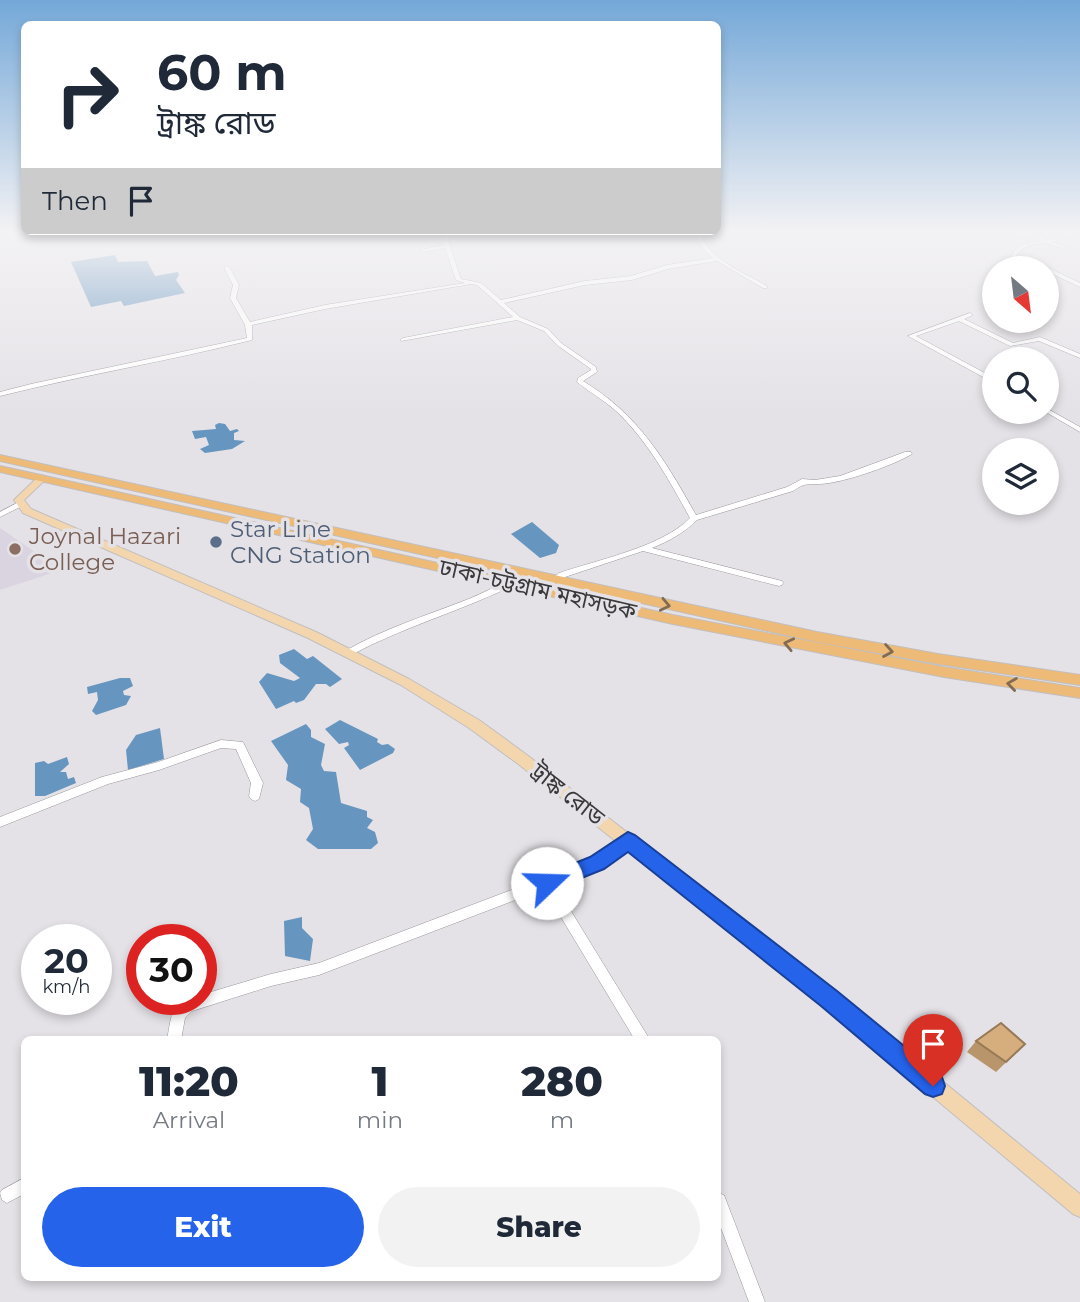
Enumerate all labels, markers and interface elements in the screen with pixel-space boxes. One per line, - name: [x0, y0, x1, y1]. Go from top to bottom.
- text: 60 m: [157, 43, 287, 102]
- icon: right: [42, 49, 133, 140]
- text: ট্রাঙ্ক রোড: [157, 103, 276, 142]
- icon: arrive: [122, 182, 160, 220]
- text: Then: [42, 185, 108, 217]
- north arrow: [982, 256, 1059, 332]
- map controls: [982, 256, 1059, 515]
- button: search: [982, 347, 1059, 424]
- button: layers: [982, 438, 1059, 515]
- place label: Star Line CNG Station: [230, 515, 371, 569]
- place label: Joynal Hazari College: [28, 522, 181, 576]
- marker: Star Line CNG Station: [208, 534, 224, 550]
- marker: Joynal Hazari College: [7, 541, 23, 557]
- street label: ঢাকা-চট্টগ্রাম মহাসড়ক: [436, 552, 640, 625]
- one-way arrow: [659, 596, 671, 611]
- one-way arrow: [783, 637, 795, 652]
- one-way arrow: [882, 643, 893, 658]
- one-way arrow: [1007, 677, 1018, 692]
- street label: ট্রাঙ্ক রোড: [525, 756, 611, 832]
- position arrow: [510, 846, 584, 920]
- speed limit sign: 30: [126, 924, 217, 1015]
- text: 20: [44, 939, 89, 982]
- text: km/h: [42, 976, 91, 998]
- pin: [903, 1014, 963, 1086]
- icon: arrive: [914, 1025, 952, 1063]
- text: 11:20: [139, 1055, 239, 1107]
- text: 1: [371, 1055, 388, 1107]
- text: 280: [521, 1055, 603, 1107]
- text: Arrival: [153, 1106, 225, 1134]
- text: min: [357, 1106, 403, 1134]
- text: m: [550, 1106, 574, 1134]
- button: Exit: [42, 1187, 364, 1267]
- button: Share: [378, 1187, 700, 1267]

